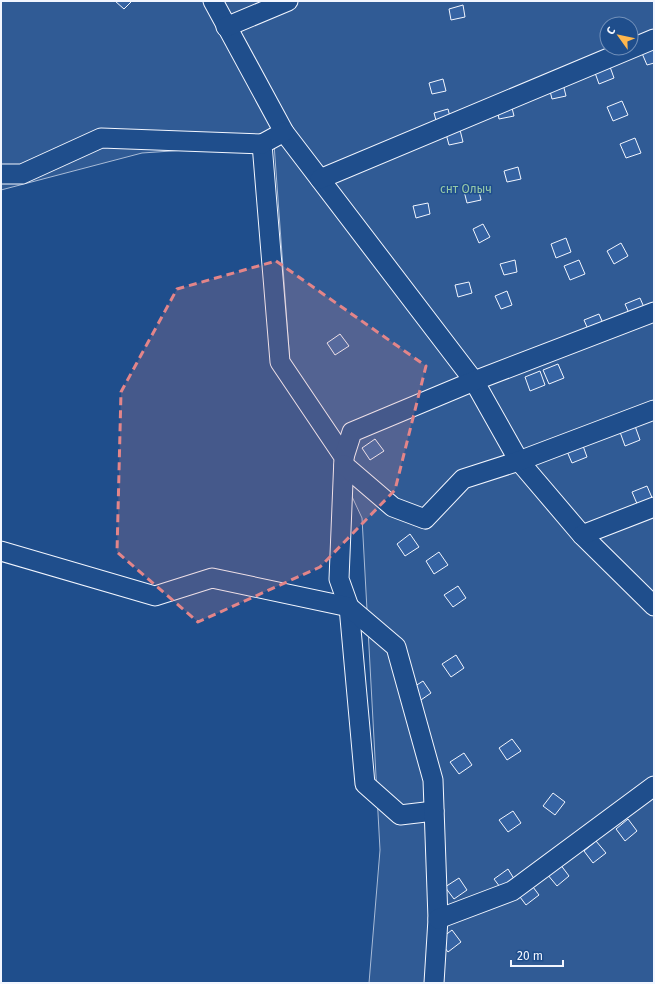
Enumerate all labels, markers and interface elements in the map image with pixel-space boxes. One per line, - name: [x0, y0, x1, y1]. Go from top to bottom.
- north arrow: [599, 16, 639, 56]
- text: С: [604, 24, 619, 37]
- park label: снт Олыч: [440, 182, 492, 196]
- scale bar: [511, 942, 563, 968]
- text: 20 m: [517, 949, 543, 963]

